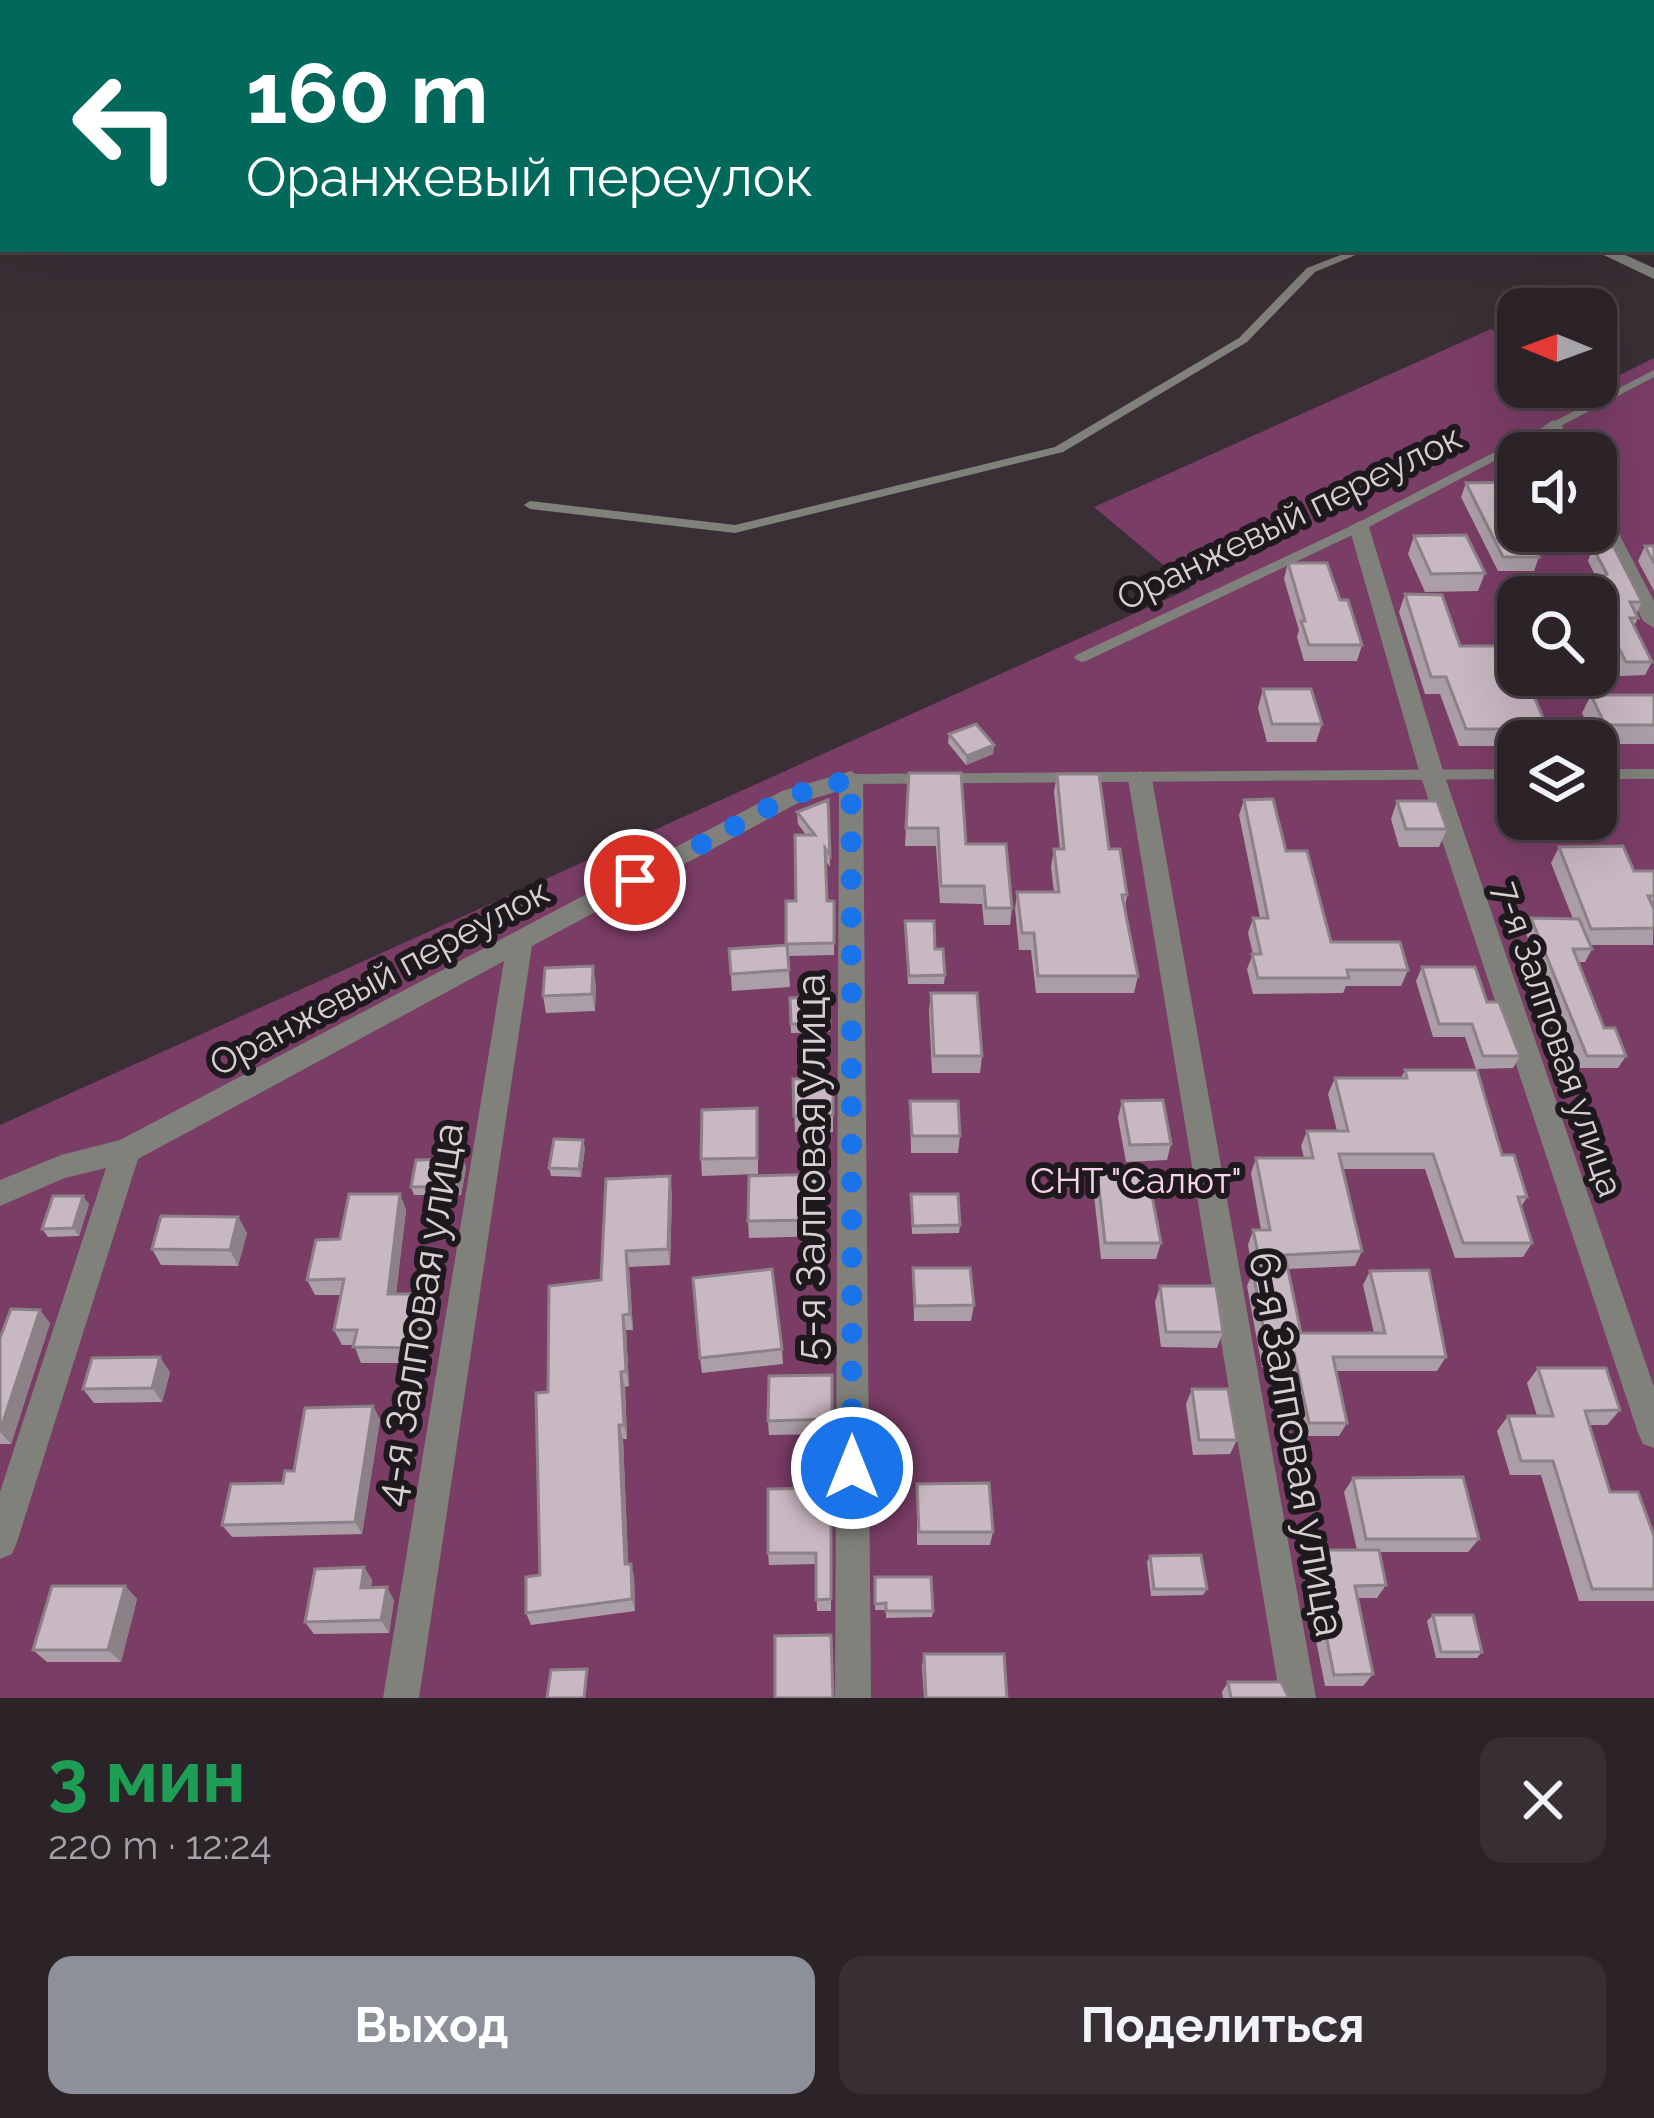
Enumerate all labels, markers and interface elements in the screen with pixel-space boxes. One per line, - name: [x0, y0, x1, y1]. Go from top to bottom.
- text: 160 m: [246, 44, 488, 143]
- icon: left: [48, 48, 204, 204]
- text: Оранжевый переулок: [246, 145, 813, 209]
- north arrow: [1497, 288, 1617, 408]
- map controls: [1497, 288, 1617, 840]
- street label: Оранжевый переулок: [1110, 415, 1468, 619]
- button: sound: [1497, 432, 1617, 552]
- button: search: [1497, 576, 1617, 696]
- button: layers: [1497, 720, 1617, 840]
- pin: [584, 829, 686, 931]
- icon: arrive: [602, 847, 668, 913]
- street label: Оранжевый переулок: [202, 870, 556, 1084]
- street label: 7-я Залповая улица: [1485, 876, 1633, 1202]
- street label: 5-я Залповая улица: [786, 974, 835, 1360]
- street label: 4-я Залповая улица: [365, 1119, 473, 1509]
- park label: СНТ "Салют": [1030, 1159, 1242, 1201]
- street label: 6-я Залповая улица: [1239, 1248, 1355, 1640]
- position arrow: [789, 1405, 915, 1531]
- text: 3 мин: [48, 1734, 246, 1819]
- button: close: [1480, 1737, 1606, 1863]
- text: 220 m · 12:24: [48, 1822, 272, 1868]
- button: Выход: [48, 1956, 815, 2094]
- button: Поделиться: [839, 1956, 1606, 2094]

